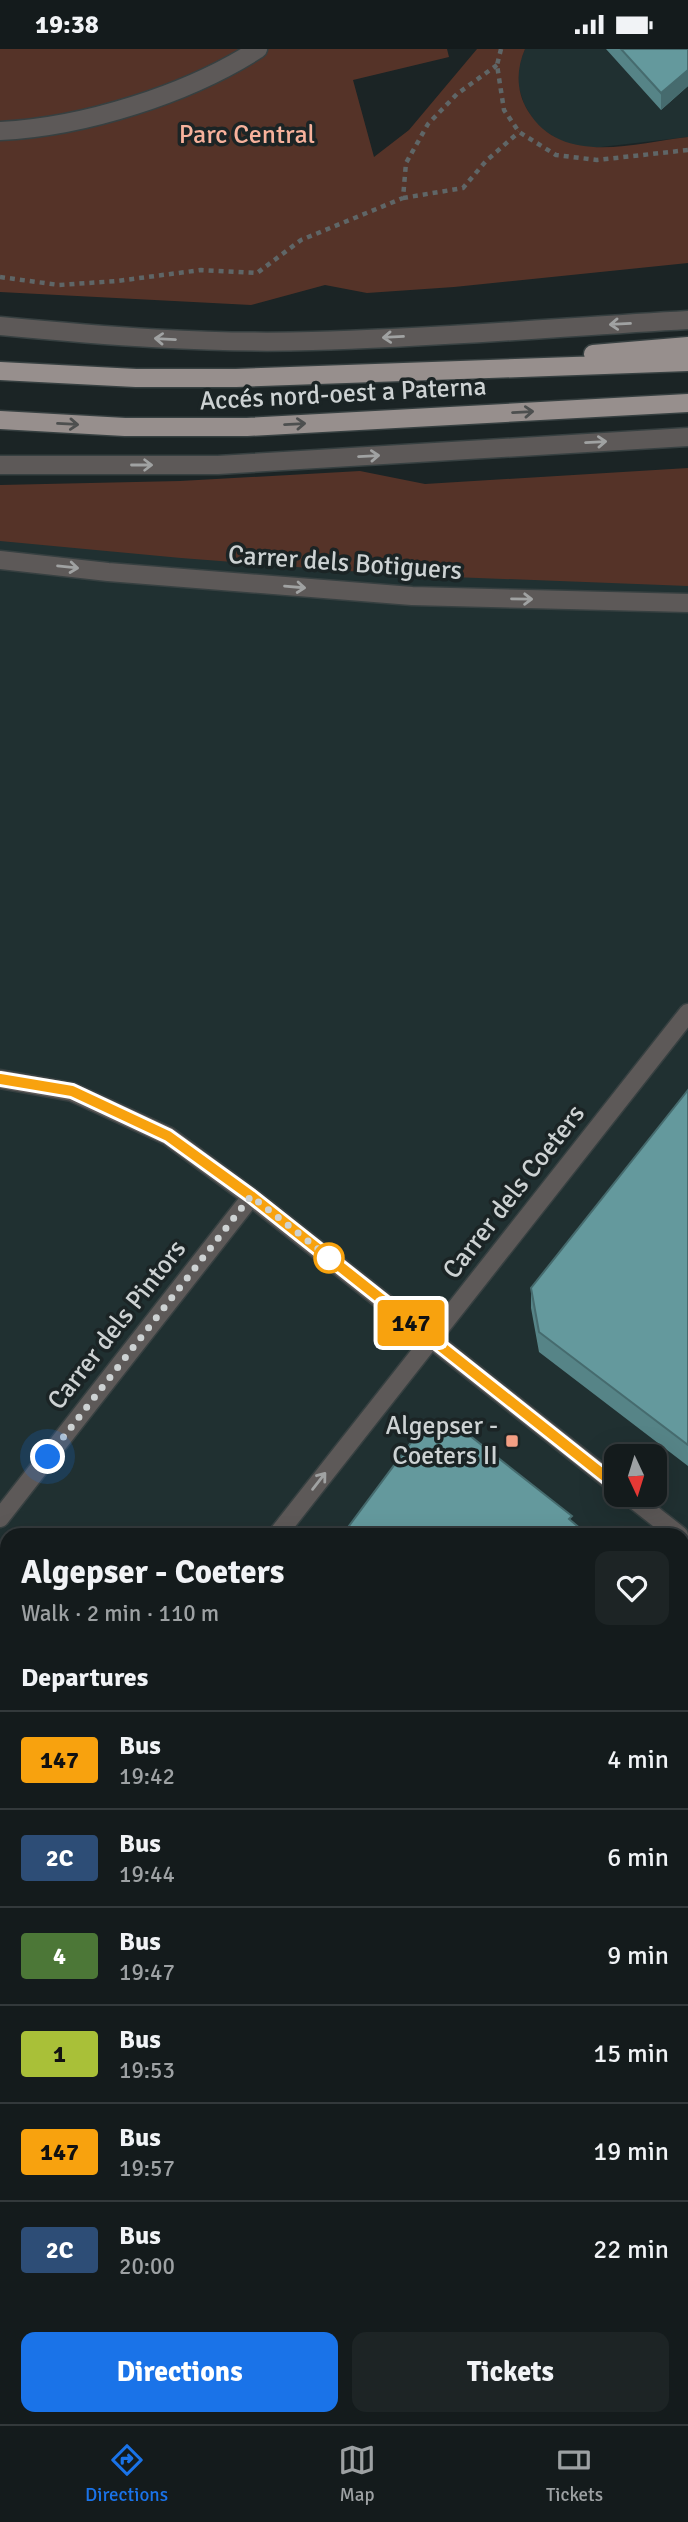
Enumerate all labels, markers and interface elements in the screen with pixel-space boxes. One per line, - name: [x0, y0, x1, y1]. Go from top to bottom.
- text: 19:38: [35, 9, 99, 41]
- park label: Parc Central: [179, 119, 315, 151]
- one-way arrow: [609, 318, 632, 331]
- one-way arrow: [382, 331, 404, 344]
- one-way arrow: [154, 332, 177, 345]
- street label: Accés nord-oest a Paterna: [199, 371, 487, 417]
- one-way arrow: [511, 405, 533, 418]
- one-way arrow: [56, 418, 79, 431]
- one-way arrow: [284, 418, 307, 431]
- one-way arrow: [584, 436, 607, 449]
- one-way arrow: [357, 449, 380, 462]
- one-way arrow: [130, 458, 153, 472]
- street label: Carrer dels Botiguers: [227, 539, 463, 587]
- one-way arrow: [56, 561, 79, 574]
- one-way arrow: [283, 581, 305, 594]
- one-way arrow: [510, 592, 533, 606]
- street label: Carrer dels Coeters: [436, 1099, 592, 1285]
- street label: Carrer dels Pintors: [41, 1234, 193, 1416]
- unlabelled marker: [314, 1243, 344, 1273]
- line badge: 147: [371, 1300, 451, 1346]
- text: 147: [392, 1308, 430, 1338]
- place label: Algepser - Coeters II: [386, 1410, 498, 1472]
- marker: Algepser - Coeters II: [504, 1433, 520, 1449]
- your location: [30, 1439, 65, 1474]
- north arrow: [604, 1444, 667, 1507]
- map controls: [604, 1444, 667, 1507]
- one-way arrow: [312, 1473, 327, 1491]
- button: heart: [595, 1551, 669, 1625]
- text: Algepser - Coeters: [21, 1552, 284, 1593]
- text: Walk · 2 min · 110 m: [21, 1599, 219, 1628]
- text: Departures: [21, 1662, 148, 1694]
- text: Bus: [119, 1730, 161, 1762]
- text: 4 min: [607, 1744, 669, 1776]
- text: 147: [40, 1745, 79, 1775]
- text: 19:42: [119, 1762, 175, 1791]
- text: Bus: [119, 1828, 161, 1860]
- text: 6 min: [607, 1842, 669, 1874]
- text: 2C: [46, 1843, 73, 1873]
- text: 19:44: [119, 1860, 175, 1889]
- text: Bus: [119, 1926, 161, 1958]
- text: 9 min: [607, 1940, 669, 1972]
- text: 4: [53, 1941, 66, 1971]
- text: 19:47: [119, 1958, 175, 1987]
- text: Bus: [119, 2024, 161, 2056]
- text: 15 min: [593, 2038, 669, 2070]
- text: 1: [53, 2039, 66, 2069]
- text: 19:53: [119, 2056, 175, 2085]
- text: Bus: [119, 2122, 161, 2154]
- text: 19 min: [593, 2136, 669, 2168]
- text: 147: [40, 2137, 79, 2167]
- text: 19:57: [119, 2154, 175, 2183]
- text: Bus: [119, 2220, 161, 2252]
- text: 22 min: [593, 2234, 669, 2266]
- text: 2C: [46, 2235, 73, 2265]
- text: 20:00: [119, 2252, 175, 2281]
- button: Directions: [21, 2332, 338, 2412]
- button: Tickets: [352, 2332, 669, 2412]
- tab: Directions: [85, 2441, 168, 2507]
- tab: Map: [338, 2441, 376, 2507]
- tab: Tickets: [546, 2441, 603, 2507]

